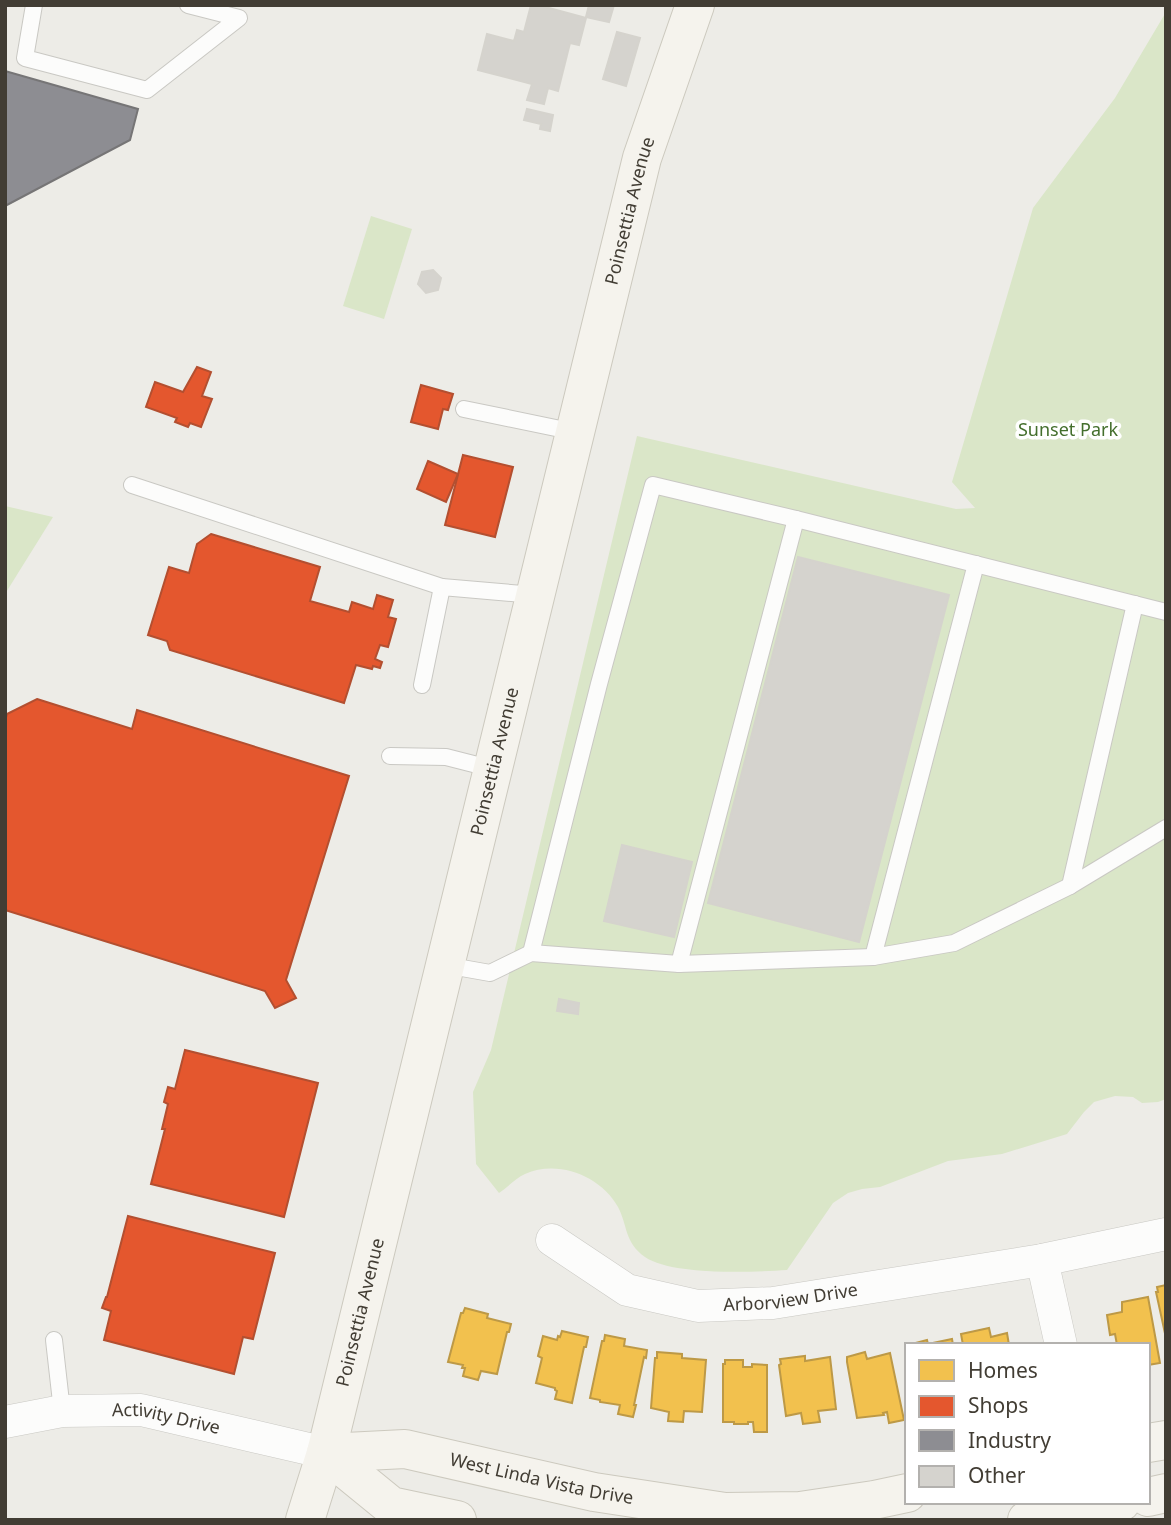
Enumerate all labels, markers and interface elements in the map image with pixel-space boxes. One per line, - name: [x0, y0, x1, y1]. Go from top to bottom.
- street label: Poinsettia Avenue: [598, 133, 660, 287]
- park label: Sunset Park: [1018, 417, 1118, 441]
- street label: Poinsettia Avenue: [464, 685, 523, 838]
- street label: Poinsettia Avenue: [330, 1235, 389, 1389]
- street label: Arborview Drive: [723, 1277, 859, 1316]
- legend: [905, 1343, 1150, 1504]
- text: Homes: [968, 1356, 1038, 1384]
- text: Shops: [968, 1391, 1028, 1419]
- street label: Activity Drive: [112, 1397, 223, 1439]
- text: Industry: [968, 1426, 1051, 1454]
- street label: West Linda Vista Drive: [448, 1447, 635, 1509]
- text: Other: [968, 1461, 1026, 1489]

